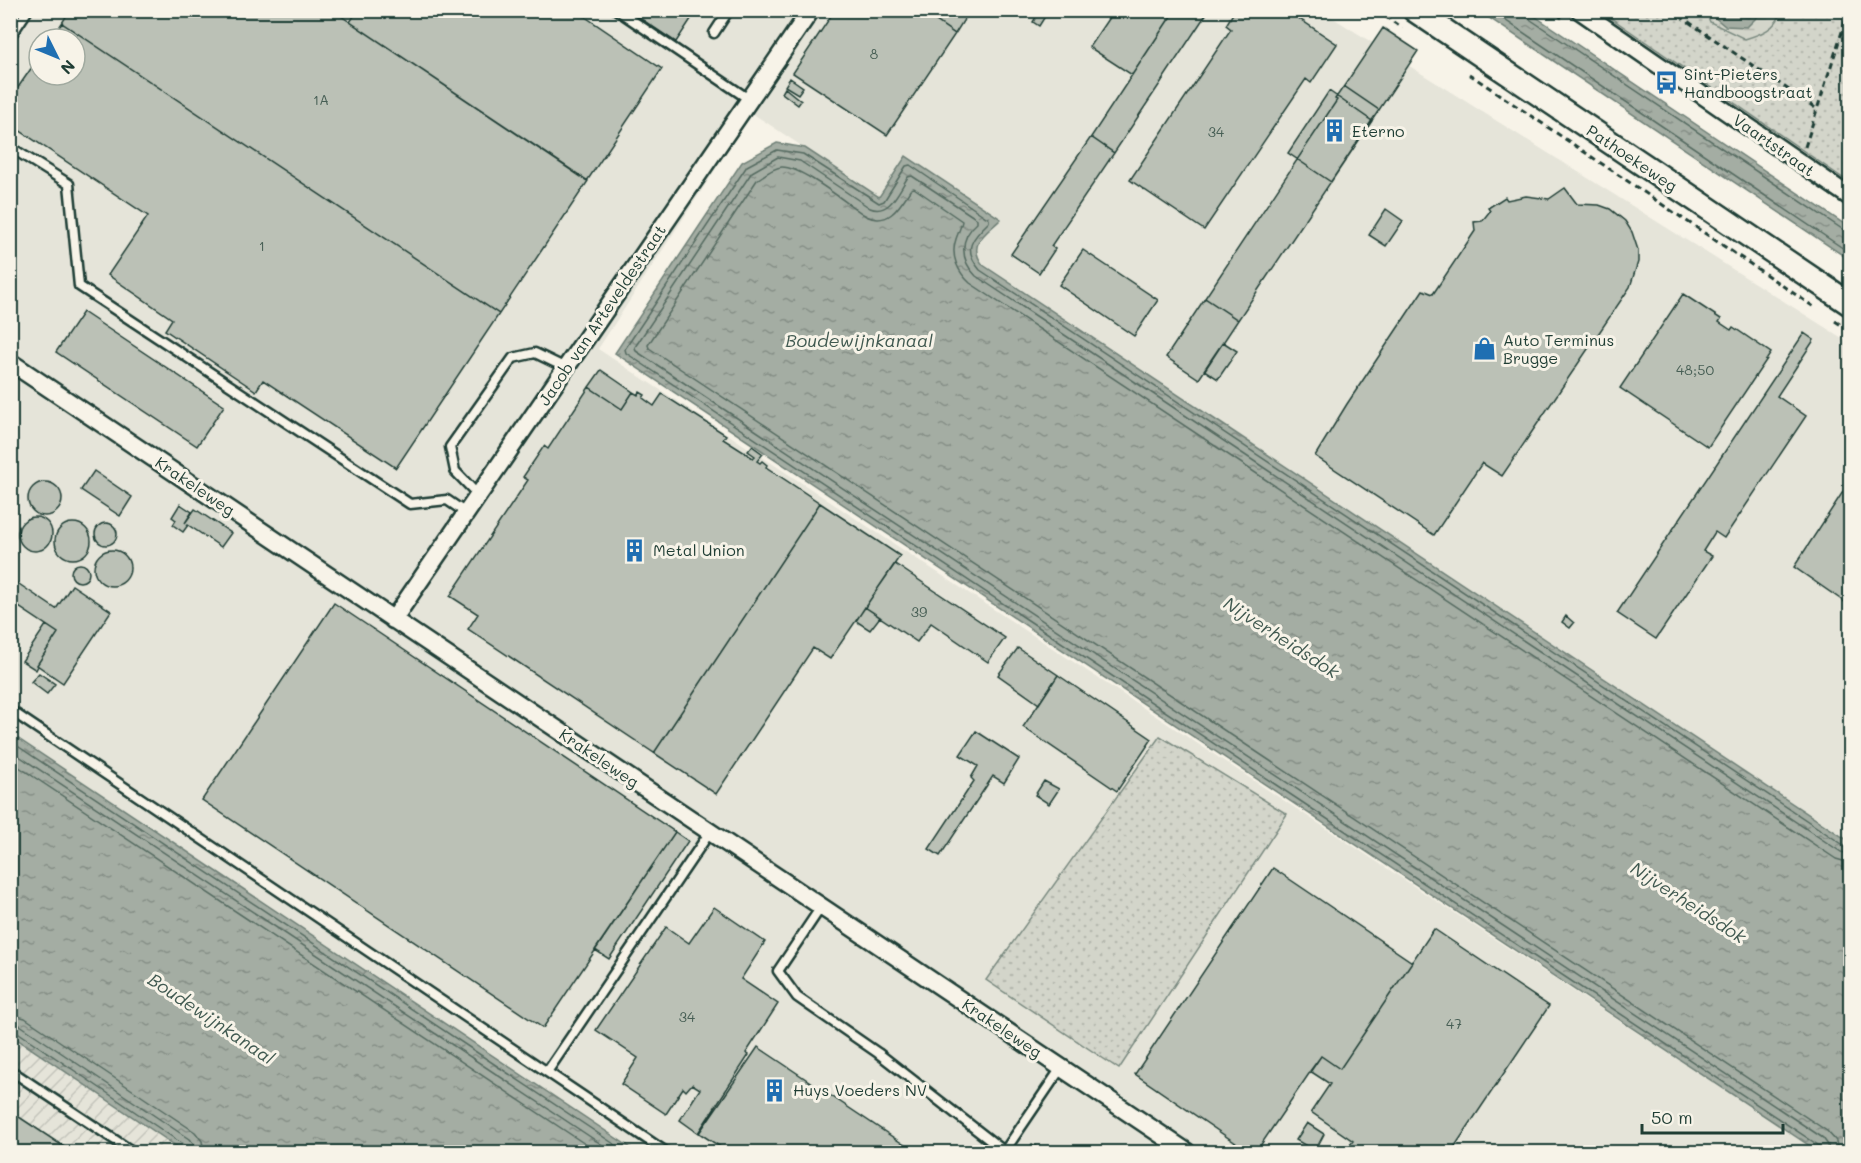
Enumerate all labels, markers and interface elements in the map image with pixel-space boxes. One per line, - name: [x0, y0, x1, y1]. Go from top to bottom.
- north arrow: [27, 27, 87, 87]
- house number: 8: [870, 44, 878, 63]
- text: N: [57, 56, 80, 79]
- place label: Sint-Pieters Handboogstraat: [1684, 63, 1813, 102]
- bus stop icon: Sint-Pieters Handboogstraat: [1653, 70, 1679, 96]
- house number: 1A: [313, 90, 329, 109]
- street label: Vaartstraat: [1729, 109, 1819, 180]
- building icon: Eterno: [1321, 118, 1347, 144]
- street label: Pathoekeweg: [1583, 119, 1682, 196]
- place label: Eterno: [1352, 120, 1405, 141]
- house number: 34: [1208, 122, 1225, 141]
- street label: Jacob van Arteveldestraat: [533, 220, 670, 409]
- house number: 1: [259, 236, 265, 255]
- water label: Boudewijnkanaal: [785, 328, 933, 352]
- place label: Auto Terminus Brugge: [1503, 329, 1614, 368]
- shop icon: Auto Terminus Brugge: [1472, 336, 1498, 362]
- house number: 48;50: [1676, 360, 1714, 379]
- street label: Krakeleweg: [151, 451, 239, 520]
- building icon: Metal Union: [622, 537, 648, 563]
- place label: Metal Union: [653, 539, 745, 560]
- water label: Nijverheidsdok: [1219, 591, 1344, 684]
- house number: 39: [911, 602, 927, 621]
- street label: Krakeleweg: [555, 723, 643, 792]
- water label: Nijverheidsdok: [1626, 856, 1751, 949]
- water label: Boudewijnkanaal: [144, 967, 280, 1070]
- street label: Krakeleweg: [958, 993, 1046, 1062]
- house number: 34: [679, 1007, 696, 1026]
- house number: 47: [1446, 1014, 1462, 1033]
- building icon: Huys Voeders NV: [762, 1077, 788, 1103]
- place label: Huys Voeders NV: [793, 1079, 927, 1100]
- scale bar: [1642, 1097, 1783, 1135]
- text: 50 m: [1651, 1105, 1693, 1129]

